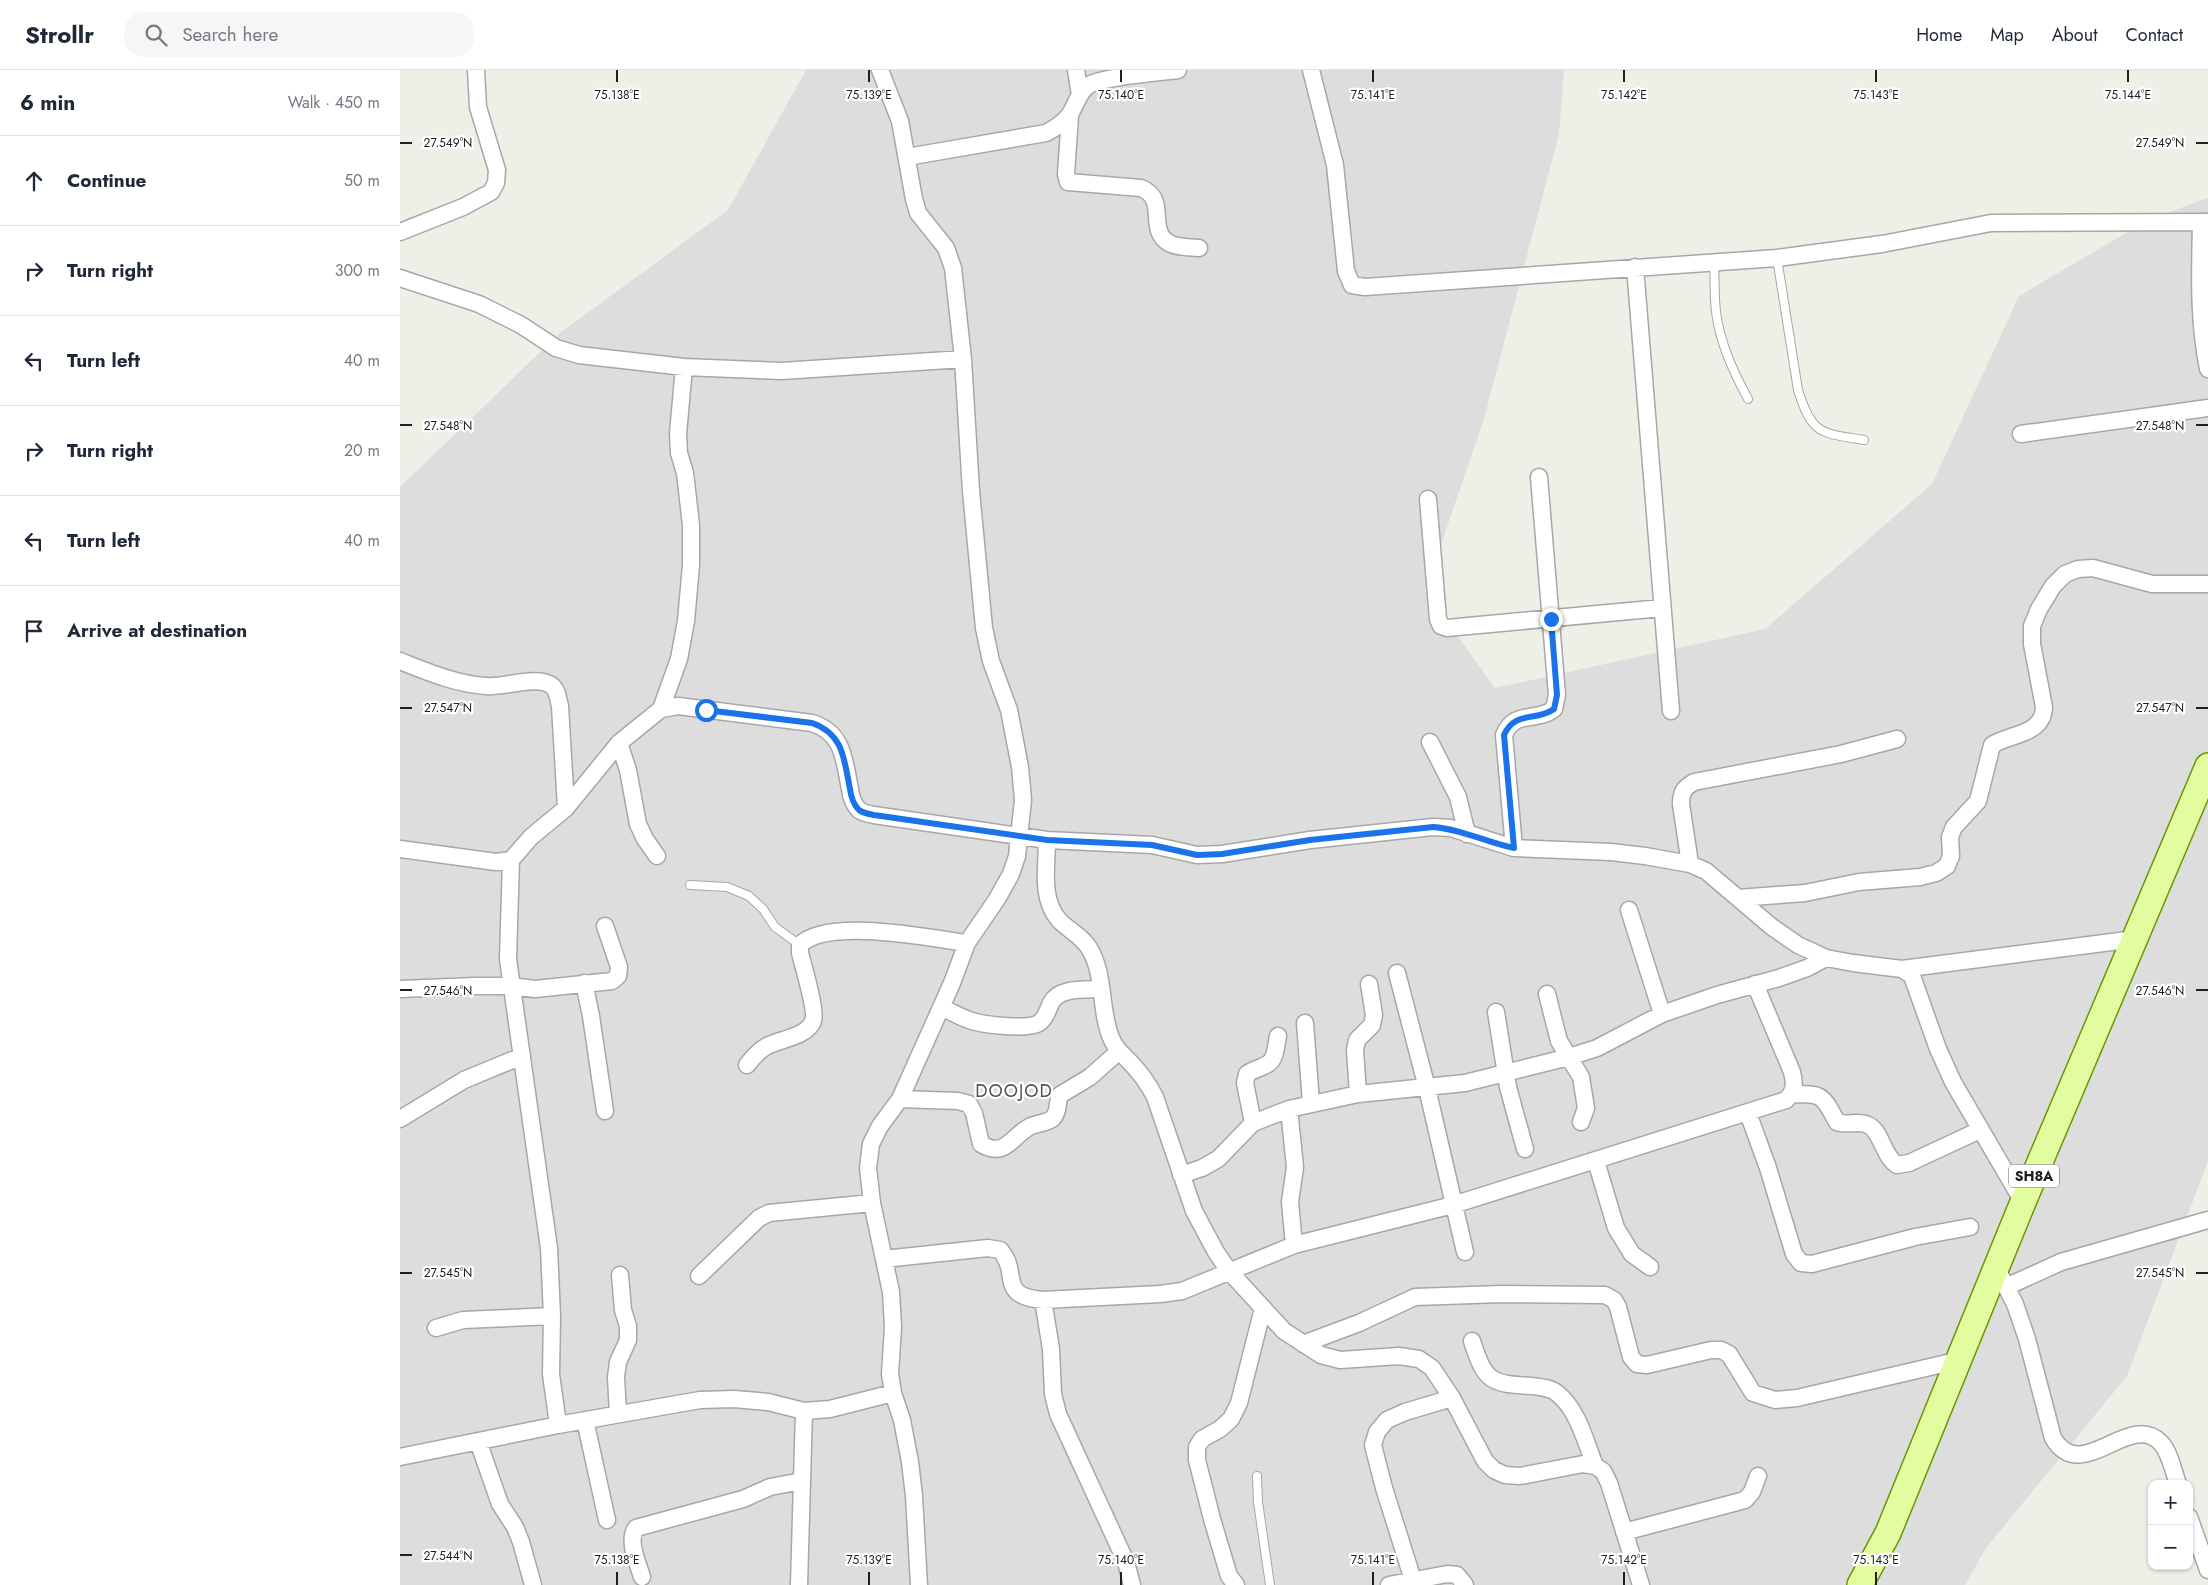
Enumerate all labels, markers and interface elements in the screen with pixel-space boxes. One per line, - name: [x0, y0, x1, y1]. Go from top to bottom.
- search box: [124, 12, 474, 57]
- text: Strollr: [25, 17, 94, 52]
- icon: search: [142, 21, 170, 49]
- text: Search here: [182, 21, 278, 48]
- text: Home: [1916, 22, 1962, 48]
- text: Map: [1990, 22, 2024, 48]
- text: About: [2052, 22, 2097, 48]
- text: Contact: [2125, 22, 2183, 48]
- text: 75.138°E: [594, 86, 640, 104]
- text: 75.139°E: [846, 86, 892, 104]
- text: 75.140°E: [1098, 86, 1144, 104]
- text: 75.141°E: [1351, 86, 1395, 104]
- text: 75.142°E: [1601, 86, 1647, 104]
- text: 75.143°E: [1853, 86, 1899, 104]
- text: 75.144°E: [2105, 86, 2151, 104]
- text: 6 min: [20, 88, 75, 118]
- text: Walk · 450 m: [288, 91, 380, 114]
- text: 27.549°N: [424, 134, 472, 152]
- text: 27.549°N: [2136, 134, 2184, 152]
- icon: ahead: [20, 167, 48, 195]
- text: Continue: [67, 167, 146, 194]
- text: 50 m: [344, 169, 380, 192]
- icon: right: [20, 257, 48, 285]
- text: Turn right: [67, 257, 153, 284]
- text: 300 m: [335, 259, 380, 282]
- icon: left: [20, 347, 48, 375]
- text: Turn left: [67, 347, 140, 374]
- text: 40 m: [344, 349, 380, 372]
- text: 27.548°N: [424, 417, 472, 435]
- text: 27.548°N: [2136, 417, 2184, 435]
- icon: right: [20, 437, 48, 465]
- text: Turn right: [67, 437, 153, 464]
- text: 20 m: [344, 439, 380, 462]
- icon: left: [20, 527, 48, 555]
- text: Turn left: [67, 527, 140, 554]
- text: 40 m: [344, 529, 380, 552]
- route end: [1540, 608, 1563, 631]
- icon: arrive: [20, 617, 48, 645]
- text: Arrive at destination: [67, 617, 247, 644]
- text: 27.547°N: [424, 699, 472, 717]
- route start: [695, 699, 718, 722]
- text: 27.547°N: [2136, 699, 2184, 717]
- text: 27.546°N: [424, 982, 472, 1000]
- text: 27.546°N: [2136, 982, 2184, 1000]
- district label: DOOJOD: [975, 1078, 1053, 1104]
- road number: SH8A: [2009, 1164, 2059, 1188]
- text: 27.545°N: [424, 1264, 472, 1282]
- text: 27.545°N: [2136, 1264, 2184, 1282]
- map controls: [2148, 1480, 2193, 1570]
- button: +: [2148, 1480, 2193, 1525]
- button: −: [2148, 1525, 2193, 1570]
- text: 27.544°N: [424, 1547, 472, 1565]
- text: 75.138°E: [594, 1551, 640, 1569]
- text: 75.139°E: [846, 1551, 892, 1569]
- text: 75.140°E: [1098, 1551, 1144, 1569]
- text: 75.141°E: [1351, 1551, 1395, 1569]
- text: 75.142°E: [1601, 1551, 1647, 1569]
- text: 75.143°E: [1853, 1551, 1899, 1569]

